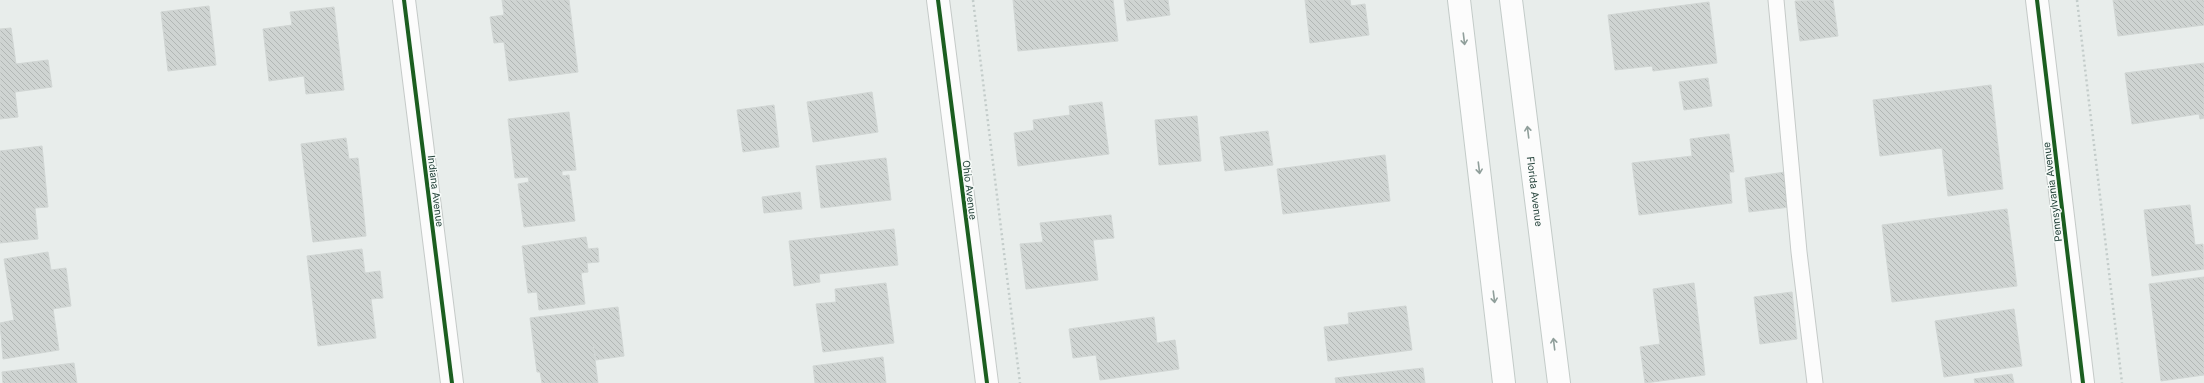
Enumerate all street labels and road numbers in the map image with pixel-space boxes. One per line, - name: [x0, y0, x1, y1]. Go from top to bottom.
- street label: Pennsylvania Avenue: [2040, 141, 2064, 243]
- street label: Indiana Avenue: [426, 154, 446, 228]
- street label: Florida Avenue: [1525, 156, 1545, 227]
- street label: Ohio Avenue: [960, 160, 980, 221]

